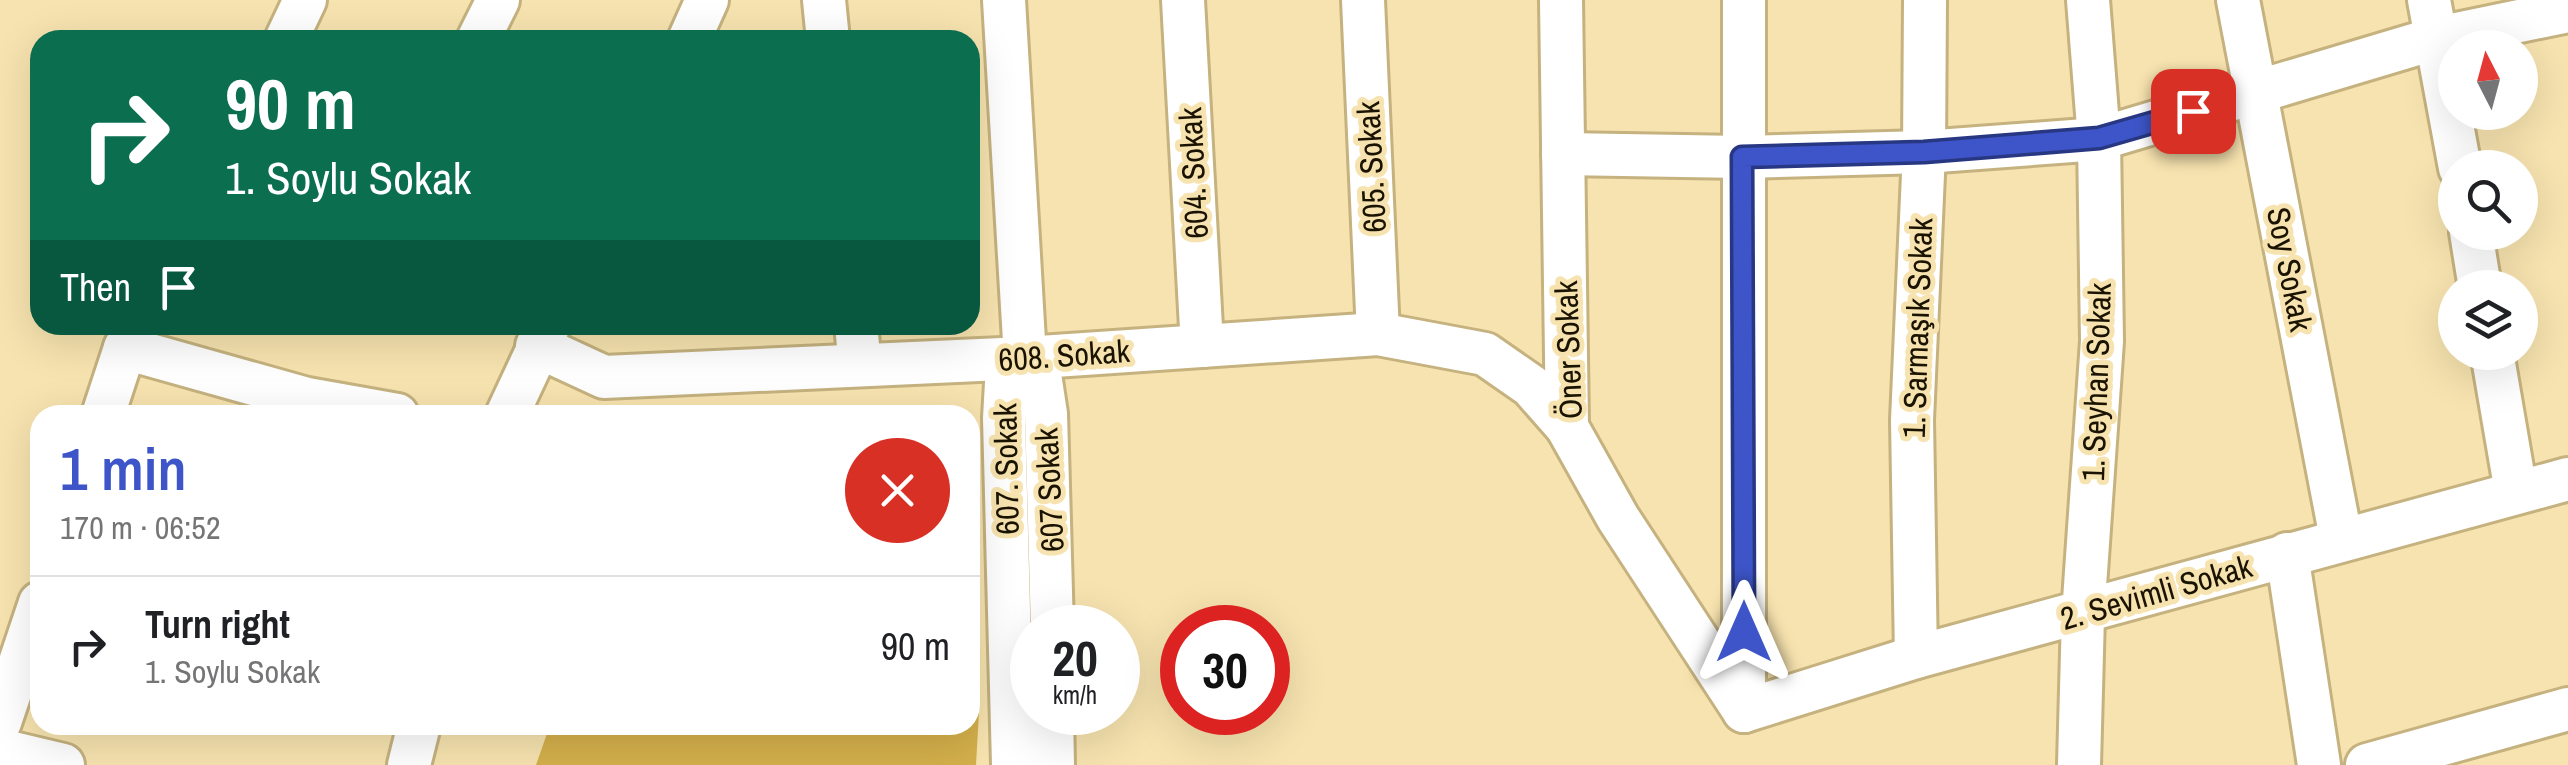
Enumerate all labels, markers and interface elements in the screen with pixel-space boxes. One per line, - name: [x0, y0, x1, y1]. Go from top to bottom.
- north arrow: [2438, 30, 2538, 130]
- map controls: [2438, 30, 2538, 370]
- text: 90 m: [225, 57, 356, 151]
- pin: [2151, 69, 2236, 154]
- icon: right: [60, 70, 190, 200]
- icon: arrive: [2166, 84, 2221, 139]
- street label: 605. Sokak: [1346, 99, 1396, 234]
- street label: 604. Sokak: [1168, 105, 1218, 240]
- text: 1. Soylu Sokak: [225, 147, 471, 208]
- button: search: [2438, 150, 2538, 250]
- street label: Soy Sokak: [2257, 203, 2323, 336]
- street label: 1. Sarmaşık Sokak: [1892, 216, 1942, 439]
- icon: arrive: [151, 260, 206, 315]
- text: Then: [60, 262, 131, 313]
- button: layers: [2438, 270, 2538, 370]
- street label: Öner Sokak: [1544, 279, 1592, 420]
- street label: 1. Seyhan Sokak: [2071, 281, 2121, 482]
- street label: 608. Sokak: [997, 329, 1132, 381]
- street label: 607. Sokak: [983, 402, 1029, 535]
- street label: 607 Sokak: [1024, 426, 1074, 553]
- text: 1 min: [60, 428, 187, 509]
- button: close: [845, 438, 950, 543]
- text: 170 m · 06:52: [60, 506, 220, 549]
- street label: 2. Sevimli Sokak: [2055, 544, 2257, 640]
- position arrow: [1692, 580, 1796, 684]
- text: Turn right: [145, 599, 290, 650]
- speed limit sign: 30: [1160, 605, 1290, 735]
- icon: right: [60, 619, 115, 674]
- text: 90 m: [881, 621, 950, 672]
- text: 20: [1052, 624, 1098, 692]
- text: 1. Soylu Sokak: [145, 650, 320, 693]
- text: km/h: [1053, 678, 1097, 712]

